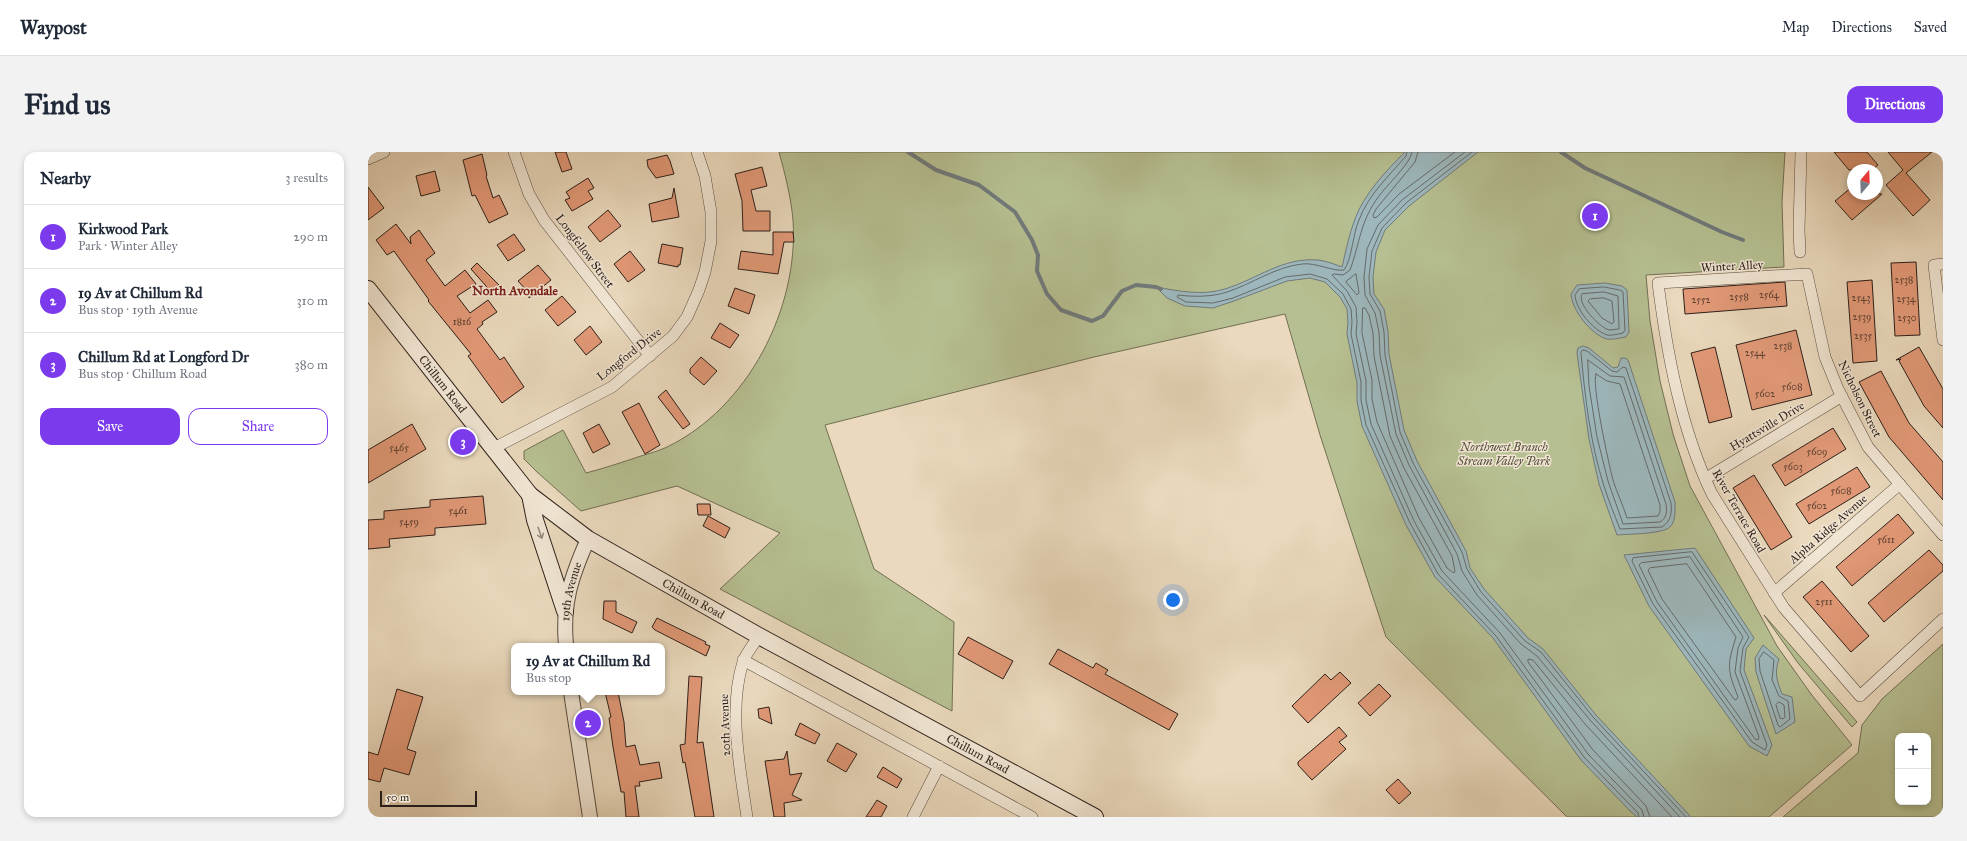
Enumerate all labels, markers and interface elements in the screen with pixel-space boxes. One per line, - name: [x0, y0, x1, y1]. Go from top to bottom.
- text: Waypost: [20, 16, 87, 39]
- text: Map: [1782, 19, 1809, 36]
- text: Directions: [1831, 19, 1892, 36]
- text: Saved: [1914, 19, 1947, 36]
- button: Directions: [1847, 86, 1943, 123]
- text: Find us: [24, 87, 110, 122]
- north arrow: [1847, 164, 1883, 200]
- text: Nearby: [40, 168, 91, 189]
- text: 3 results: [285, 170, 328, 186]
- pin: 1: [1582, 201, 1608, 231]
- street label: Longfellow Street: [552, 211, 618, 292]
- text: Kirkwood Park: [78, 220, 168, 238]
- text: 1: [50, 229, 56, 245]
- text: 290 m: [293, 229, 328, 245]
- text: Park · Winter Alley: [78, 238, 178, 254]
- street label: Winter Alley: [1700, 257, 1764, 275]
- house number: 2538: [1895, 274, 1913, 286]
- district label: North Avondale: [472, 283, 559, 299]
- text: 19 Av at Chillum Rd: [78, 284, 203, 302]
- house number: 2564: [1759, 289, 1780, 301]
- house number: 2558: [1729, 291, 1749, 303]
- house number: 2543: [1852, 292, 1870, 304]
- text: 2: [50, 293, 56, 309]
- text: 310 m: [296, 293, 328, 309]
- house number: 2534: [1896, 293, 1916, 305]
- house number: 2552: [1691, 294, 1711, 306]
- text: Bus stop · 19th Avenue: [78, 302, 198, 318]
- house number: 2539: [1853, 311, 1871, 323]
- house number: 2530: [1897, 312, 1917, 324]
- house number: 1816: [453, 316, 472, 328]
- street label: Longford Drive: [594, 324, 665, 384]
- house number: 2535: [1854, 330, 1872, 342]
- house number: 2538: [1774, 340, 1792, 352]
- house number: 2544: [1745, 347, 1766, 359]
- text: Chillum Rd at Longford Dr: [78, 348, 249, 366]
- street label: Chillum Road: [416, 353, 470, 416]
- text: 3: [50, 357, 56, 373]
- text: 380 m: [295, 357, 328, 373]
- street label: Nicholson Street: [1835, 358, 1885, 440]
- text: Bus stop · Chillum Road: [78, 366, 207, 382]
- house number: 5608: [1782, 381, 1802, 393]
- house number: 5602: [1755, 388, 1775, 400]
- street label: Hyattsville Drive: [1727, 398, 1807, 454]
- button: Save: [40, 408, 180, 445]
- button: Share: [188, 408, 328, 445]
- pin: 3: [450, 427, 476, 457]
- park label: Northwest Branch Stream Valley Park: [1457, 440, 1551, 468]
- house number: 5465: [389, 442, 409, 454]
- house number: 5609: [1807, 446, 1827, 458]
- house number: 5603: [1783, 461, 1803, 473]
- street label: River Terrace Road: [1709, 467, 1769, 555]
- house number: 5608: [1831, 485, 1851, 497]
- street label: Alpha Ridge Avenue: [1785, 491, 1870, 568]
- house number: 5602: [1807, 500, 1827, 512]
- house number: 5461: [449, 505, 468, 517]
- house number: 5459: [399, 516, 419, 528]
- one-way arrow: [537, 526, 544, 539]
- house number: 5611: [1877, 534, 1895, 546]
- street label: 19th Avenue: [558, 560, 585, 622]
- street label: Chillum Road: [660, 576, 727, 622]
- your location: [1163, 590, 1183, 610]
- house number: 2511: [1815, 596, 1833, 608]
- popup: [511, 643, 665, 695]
- text: 19 Av at Chillum Rd: [526, 652, 650, 670]
- text: Bus stop: [526, 670, 571, 686]
- street label: 20th Avenue: [717, 694, 733, 756]
- pin: 2: [575, 708, 601, 738]
- street label: Chillum Road: [944, 731, 1012, 776]
- map controls: [1895, 733, 1931, 805]
- button: +: [1895, 733, 1931, 769]
- button: −: [1895, 769, 1931, 805]
- scale bar: [380, 789, 477, 808]
- text: 50 m: [386, 791, 409, 804]

